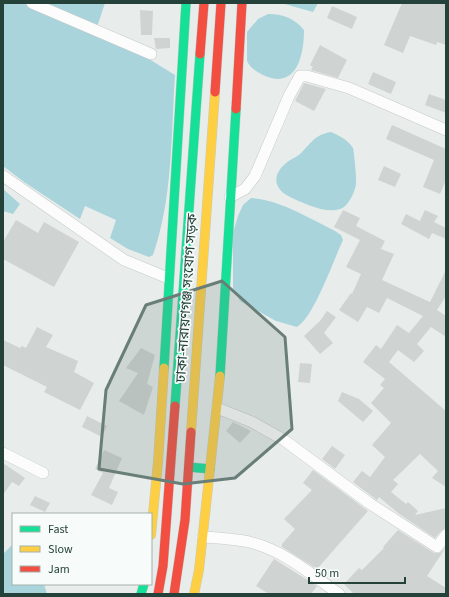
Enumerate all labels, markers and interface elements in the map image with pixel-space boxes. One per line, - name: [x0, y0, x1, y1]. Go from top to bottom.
- street label: ঢাকা-নারায়ণগঞ্জ সংযোগ সড়ক: [171, 212, 203, 384]
- legend: [12, 513, 152, 585]
- text: Fast: [48, 521, 68, 538]
- text: Slow: [48, 541, 73, 558]
- scale bar: [309, 559, 405, 585]
- text: Jam: [48, 561, 70, 578]
- text: 50 m: [315, 565, 339, 582]

